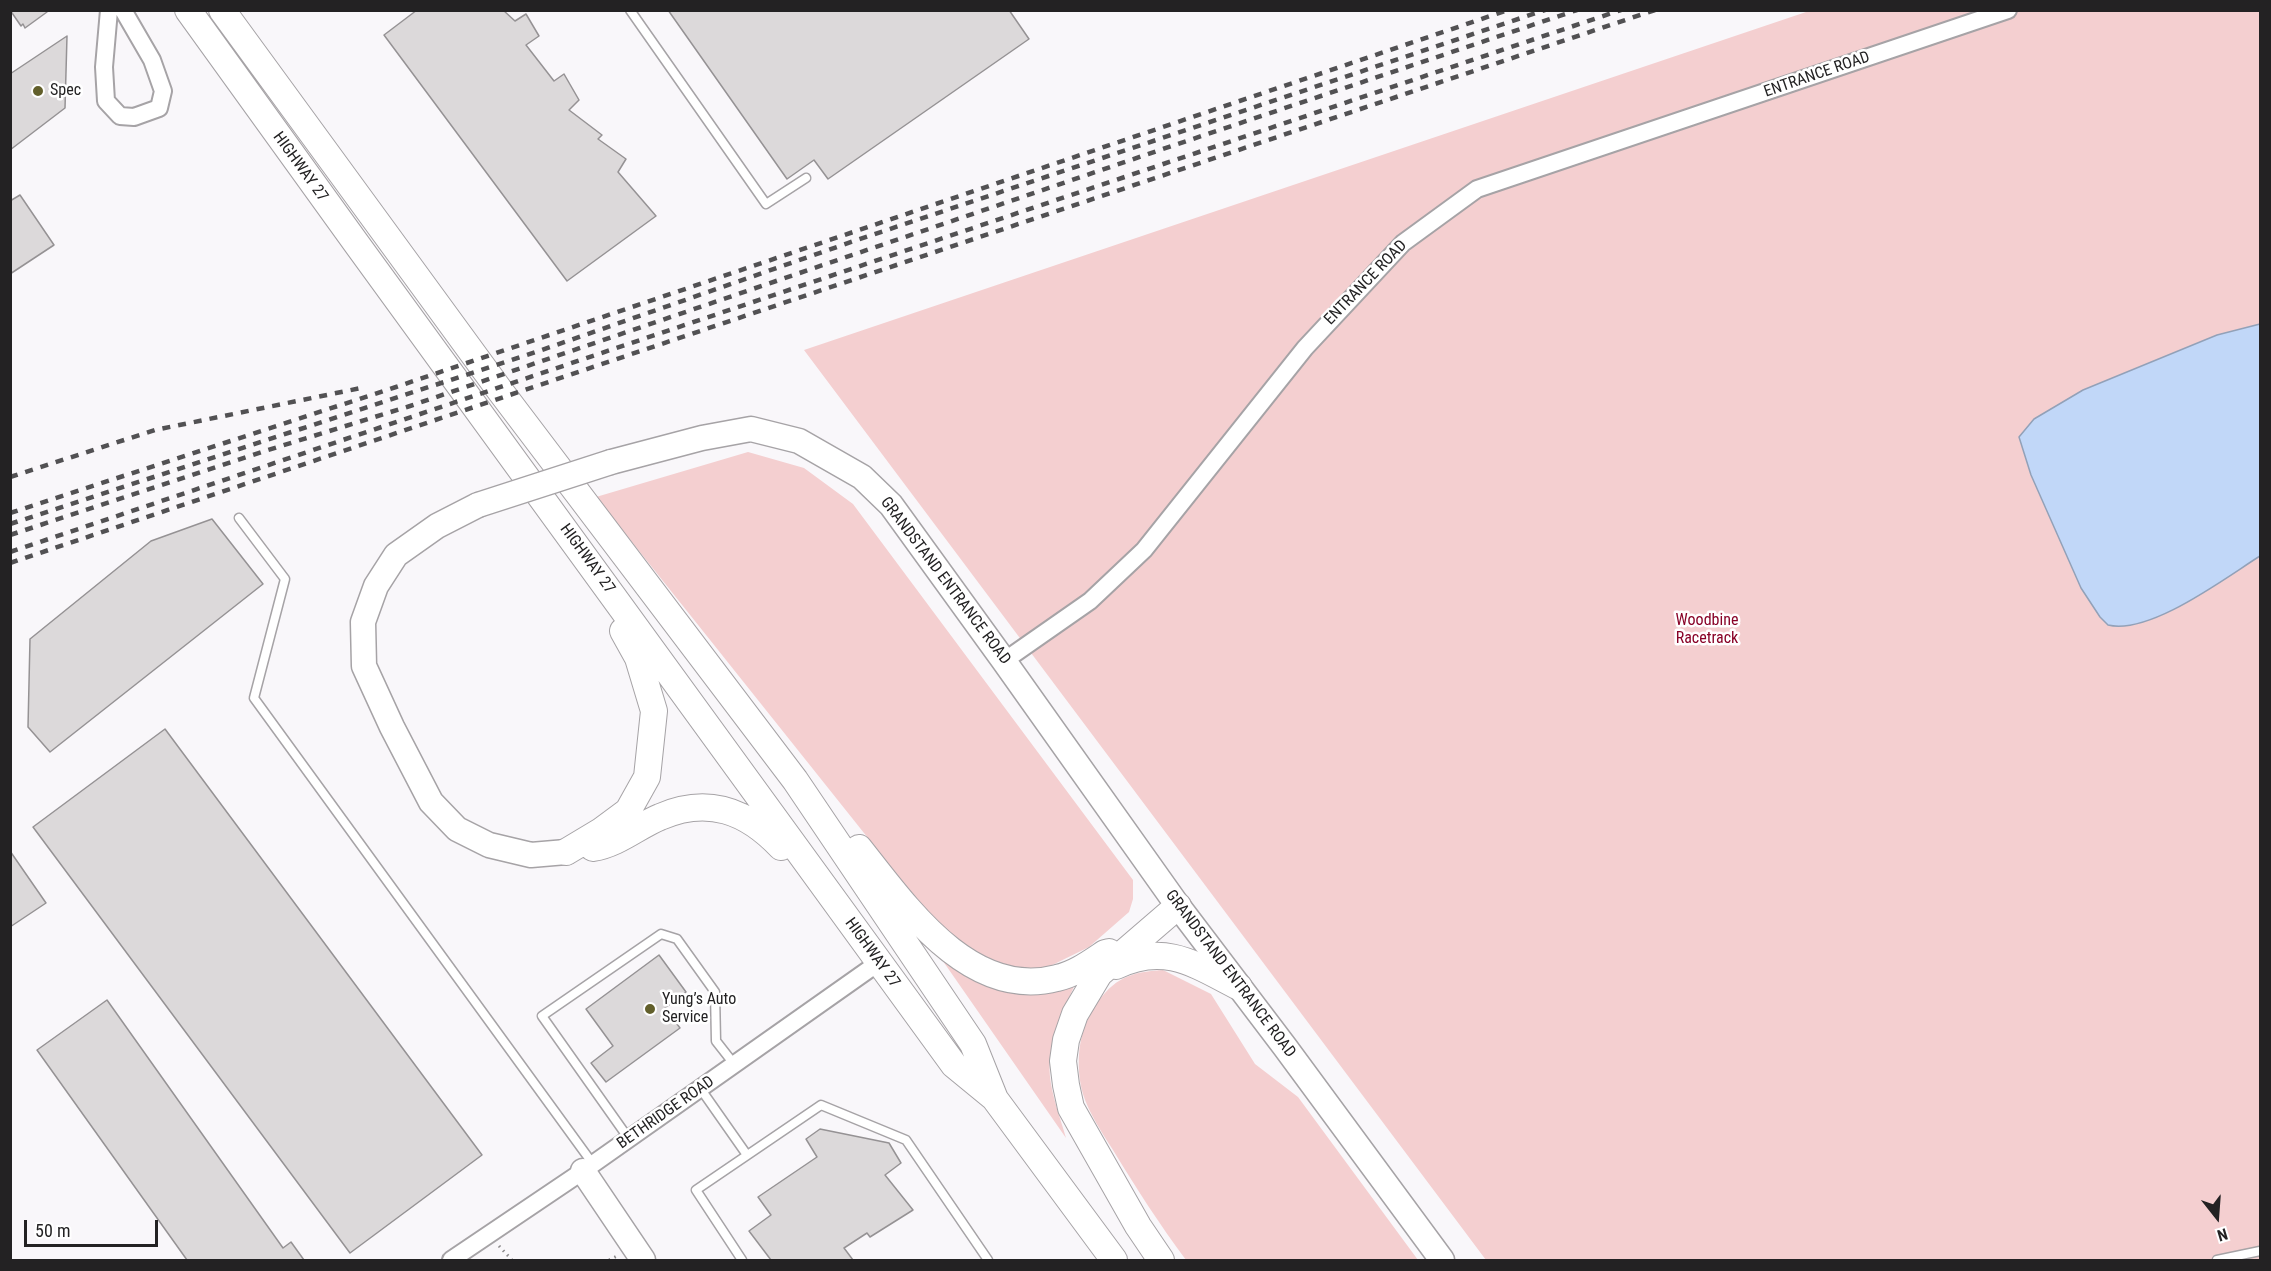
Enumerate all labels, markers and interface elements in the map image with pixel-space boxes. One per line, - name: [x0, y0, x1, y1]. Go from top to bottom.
- street label: ENTRANCE ROAD: [1762, 48, 1872, 102]
- place label: Spec: [50, 81, 81, 101]
- marker: Spec: [31, 84, 45, 98]
- street label: HIGHWAY 27: [268, 128, 332, 206]
- street label: ENTRANCE ROAD: [1321, 237, 1411, 329]
- street label: GRANDSTAND ENTRANCE ROAD: [876, 493, 1014, 669]
- street label: HIGHWAY 27: [555, 520, 619, 598]
- park label: Woodbine Racetrack: [1676, 611, 1738, 649]
- street label: GRANDSTAND ENTRANCE ROAD: [1161, 886, 1299, 1062]
- street label: HIGHWAY 27: [840, 914, 904, 992]
- place label: Yung’s Auto Service: [662, 990, 736, 1028]
- marker: Yung’s Auto Service: [643, 1002, 657, 1016]
- street label: BETHRIDGE ROAD: [614, 1072, 718, 1154]
- north arrow: [2187, 1187, 2247, 1247]
- scale bar: [27, 1208, 160, 1246]
- text: 50 m: [35, 1220, 70, 1241]
- text: N: [2215, 1224, 2230, 1245]

